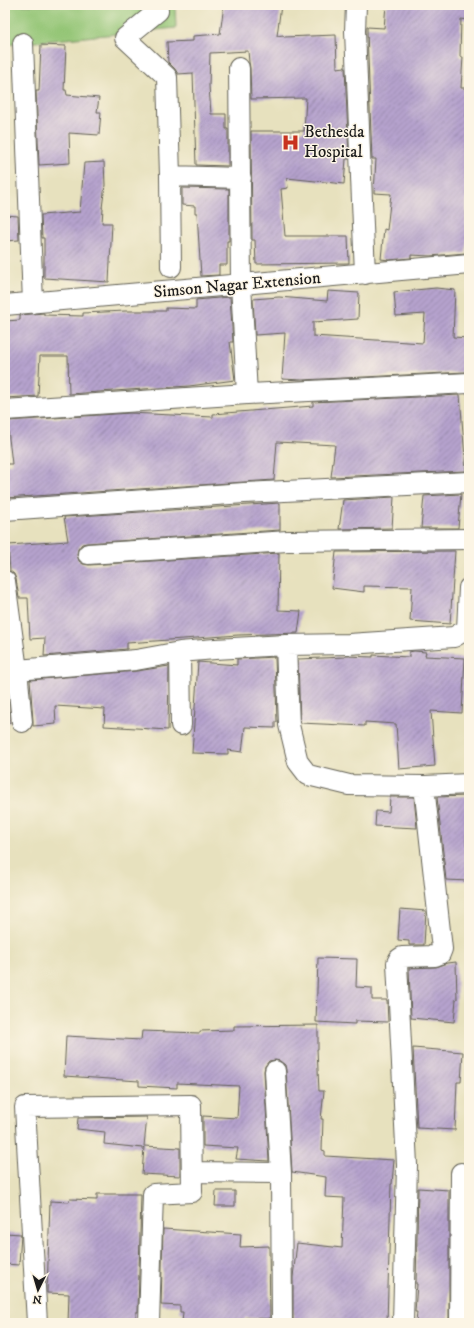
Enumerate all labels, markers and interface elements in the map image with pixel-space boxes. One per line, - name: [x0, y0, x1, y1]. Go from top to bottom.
- place label: Bethesda Hospital: [304, 121, 365, 163]
- hospital icon: Bethesda Hospital: [281, 132, 301, 152]
- street label: Simson Nagar Extension: [152, 267, 322, 303]
- north arrow: [18, 1270, 58, 1310]
- text: N: [32, 1292, 42, 1306]

